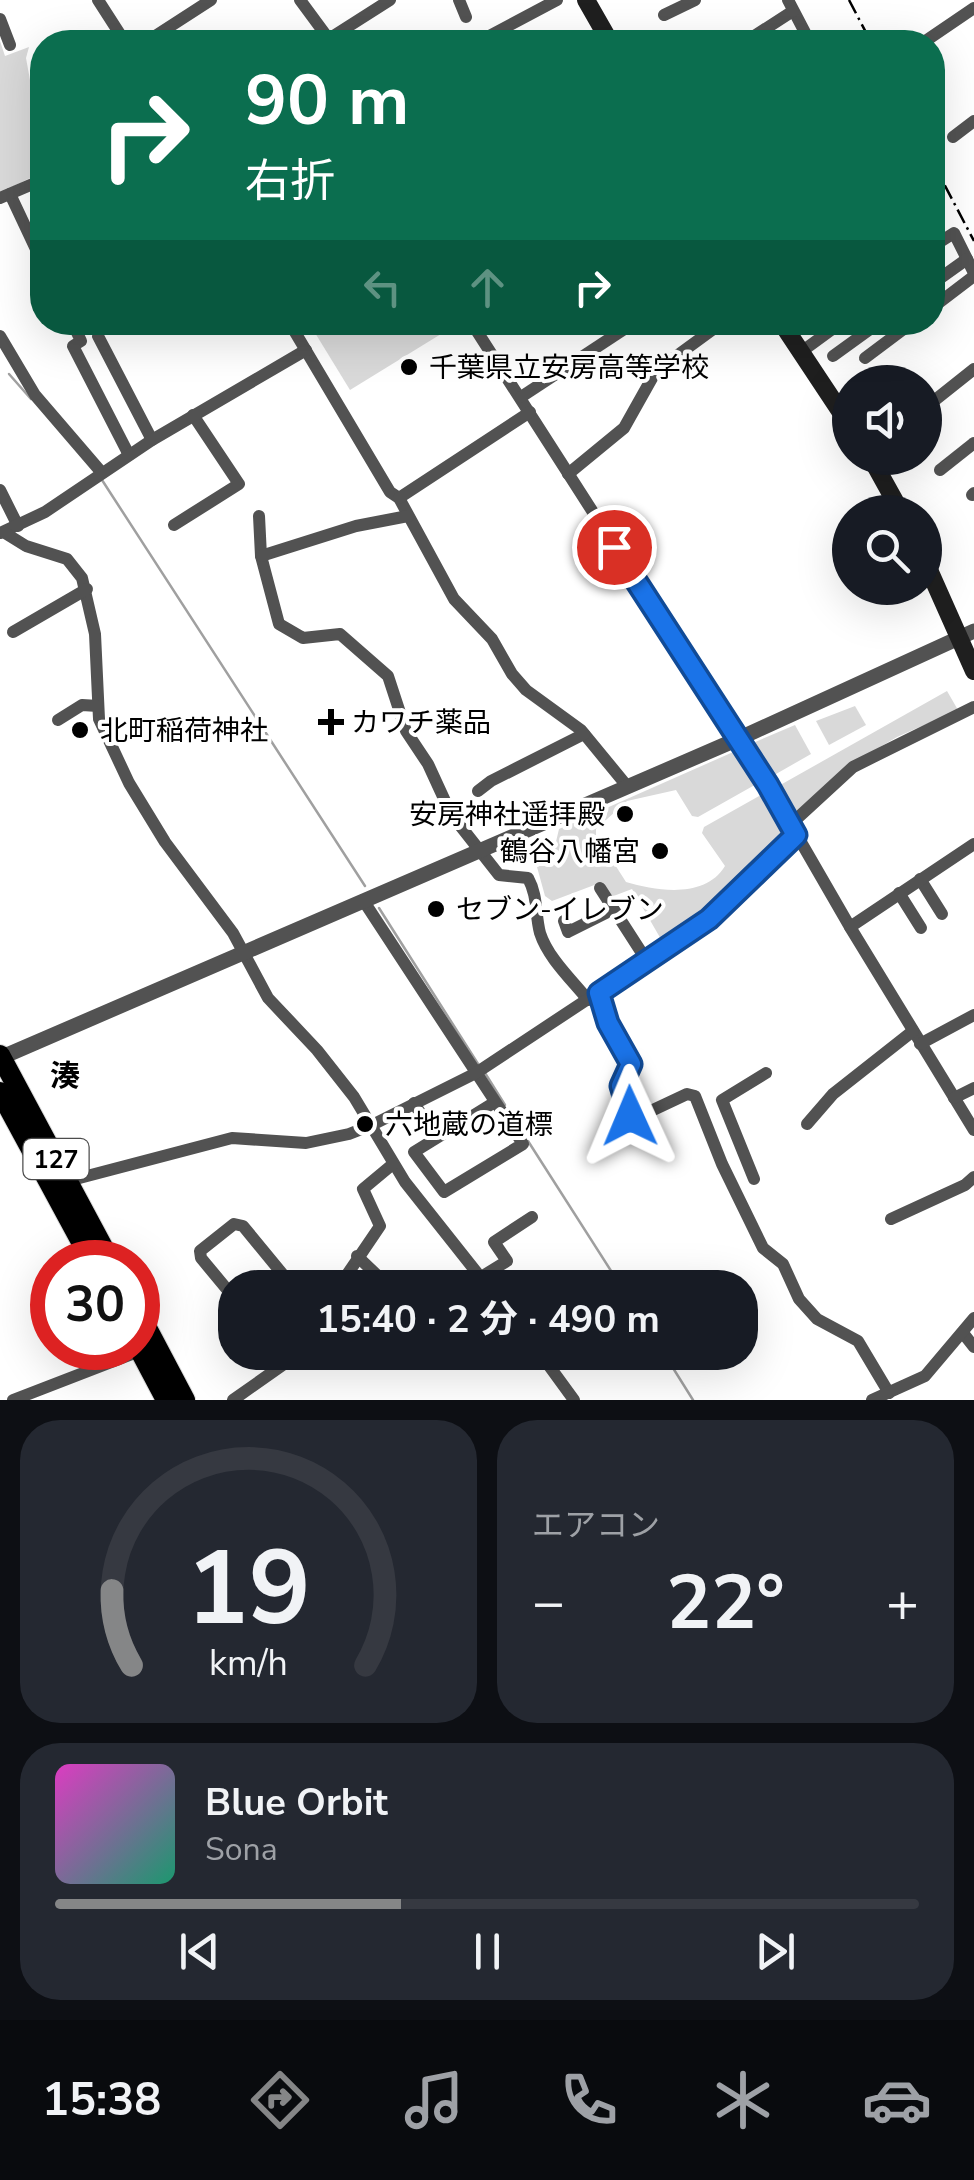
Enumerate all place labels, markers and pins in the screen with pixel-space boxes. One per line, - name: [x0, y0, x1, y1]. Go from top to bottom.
- place label: 千葉県立安房高等学校: [429, 349, 709, 387]
- marker: 千葉県立安房高等学校: [398, 356, 420, 378]
- pin: [572, 505, 657, 590]
- place label: カワチ薬品: [351, 704, 491, 742]
- marker: カワチ薬品: [320, 711, 342, 733]
- place label: 北町稲荷神社: [100, 712, 268, 750]
- marker: 北町稲荷神社: [69, 719, 91, 741]
- place label: 安房神社遥拝殿: [409, 796, 605, 834]
- marker: 安房神社遥拝殿: [614, 803, 636, 825]
- place label: 鶴谷八幡宮: [500, 833, 640, 871]
- marker: 鶴谷八幡宮: [649, 840, 671, 862]
- place label: セブン-イレブン: [456, 891, 664, 929]
- marker: セブン-イレブン: [425, 898, 447, 920]
- place label: 六地蔵の道標: [385, 1106, 553, 1144]
- marker: 六地蔵の道標: [354, 1113, 376, 1135]

